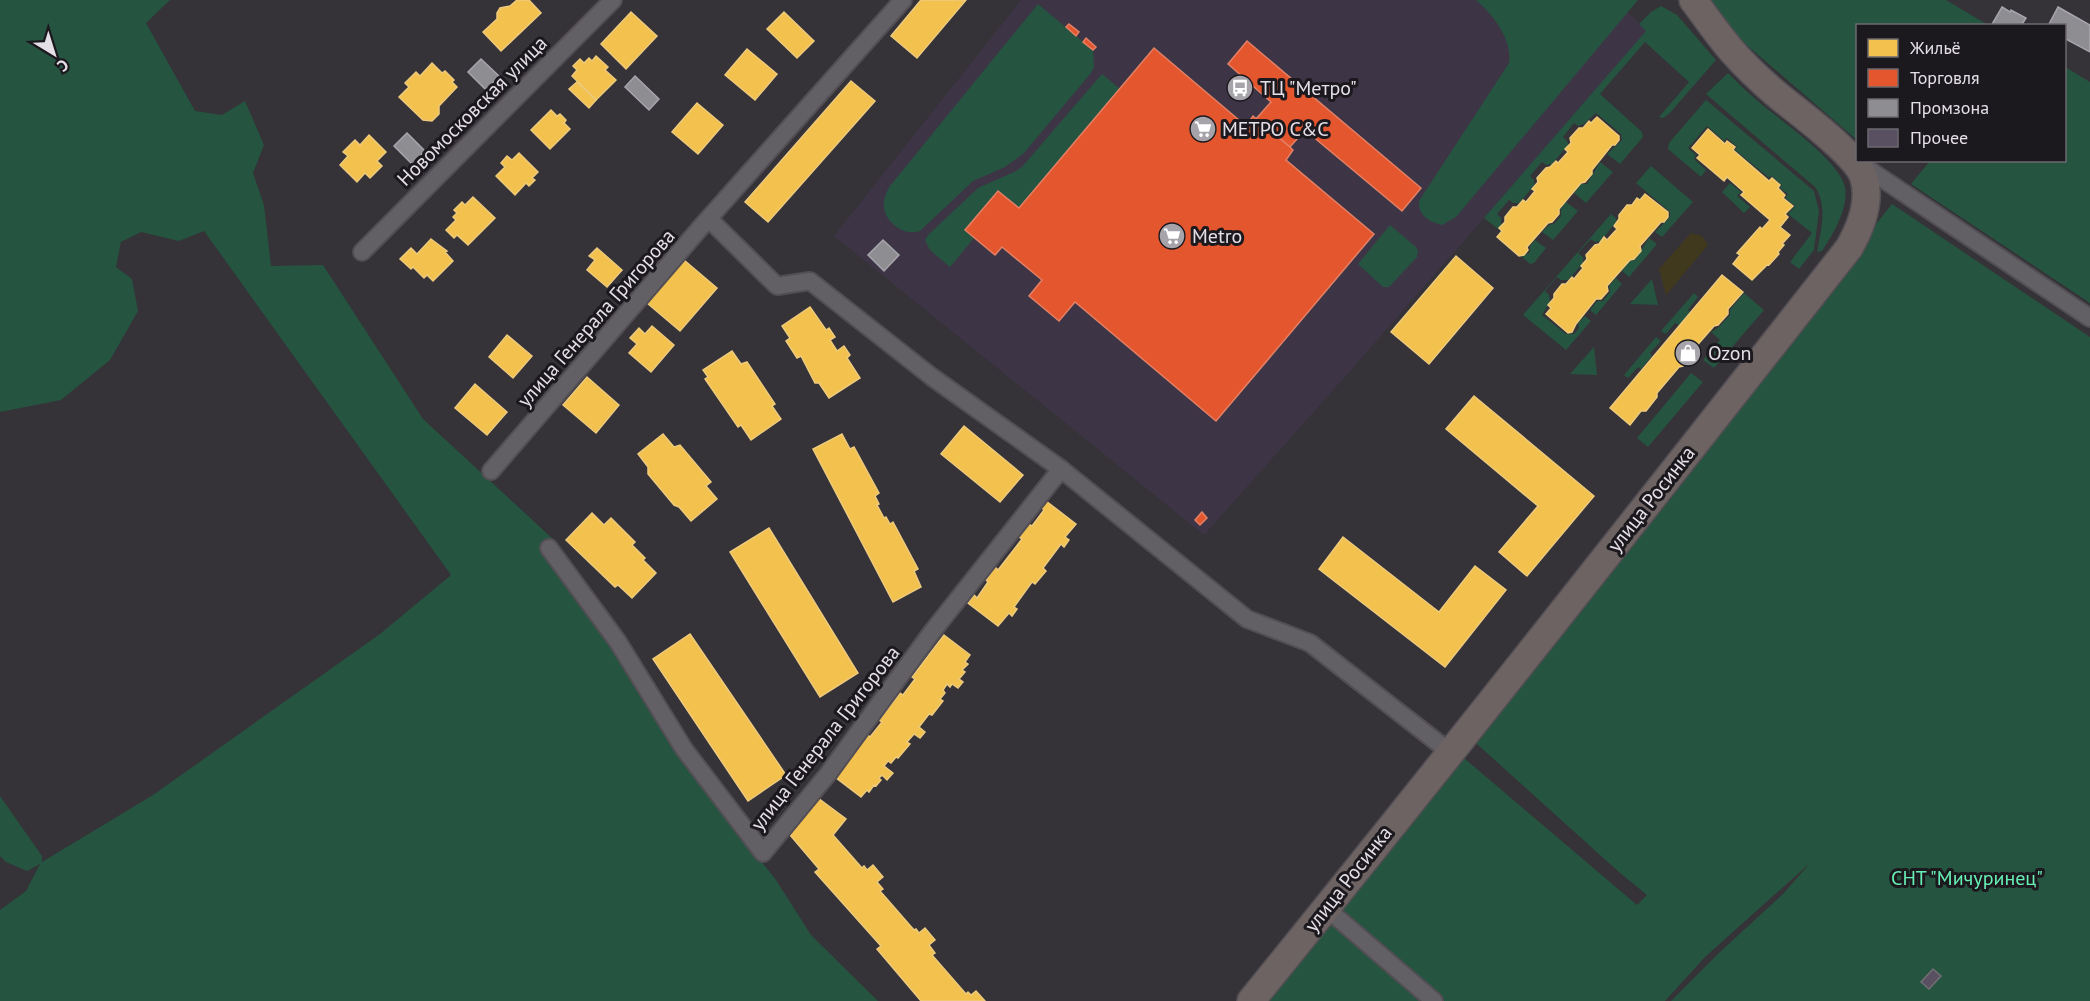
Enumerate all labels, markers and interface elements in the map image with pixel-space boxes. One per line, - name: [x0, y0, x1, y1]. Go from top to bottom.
- north arrow: [24, 24, 84, 84]
- legend: [1856, 24, 2066, 162]
- street label: Новомосковская улица: [391, 30, 553, 192]
- text: Жильё: [1909, 36, 1961, 59]
- text: С: [54, 55, 73, 76]
- text: Торговля: [1910, 66, 1980, 89]
- bus stop icon: ТЦ "Метро": [1225, 73, 1255, 103]
- place label: ТЦ "Метро": [1260, 75, 1357, 101]
- text: Промзона: [1910, 96, 1989, 119]
- supermarket icon: МЕТРО С&С: [1188, 114, 1218, 144]
- place label: МЕТРО С&С: [1222, 116, 1329, 142]
- text: Прочее: [1910, 126, 1968, 149]
- supermarket icon: Metro: [1157, 221, 1187, 251]
- place label: Metro: [1192, 223, 1242, 249]
- street label: улица Генерала Григорова: [512, 224, 680, 412]
- shop icon: Ozon: [1673, 338, 1703, 368]
- place label: Ozon: [1708, 340, 1752, 366]
- street label: улица Росинка: [1601, 441, 1701, 557]
- street label: улица Генерала Григорова: [745, 640, 905, 836]
- street label: улица Росинка: [1298, 821, 1398, 937]
- park label: СНТ "Мичуринец": [1891, 865, 2043, 891]

